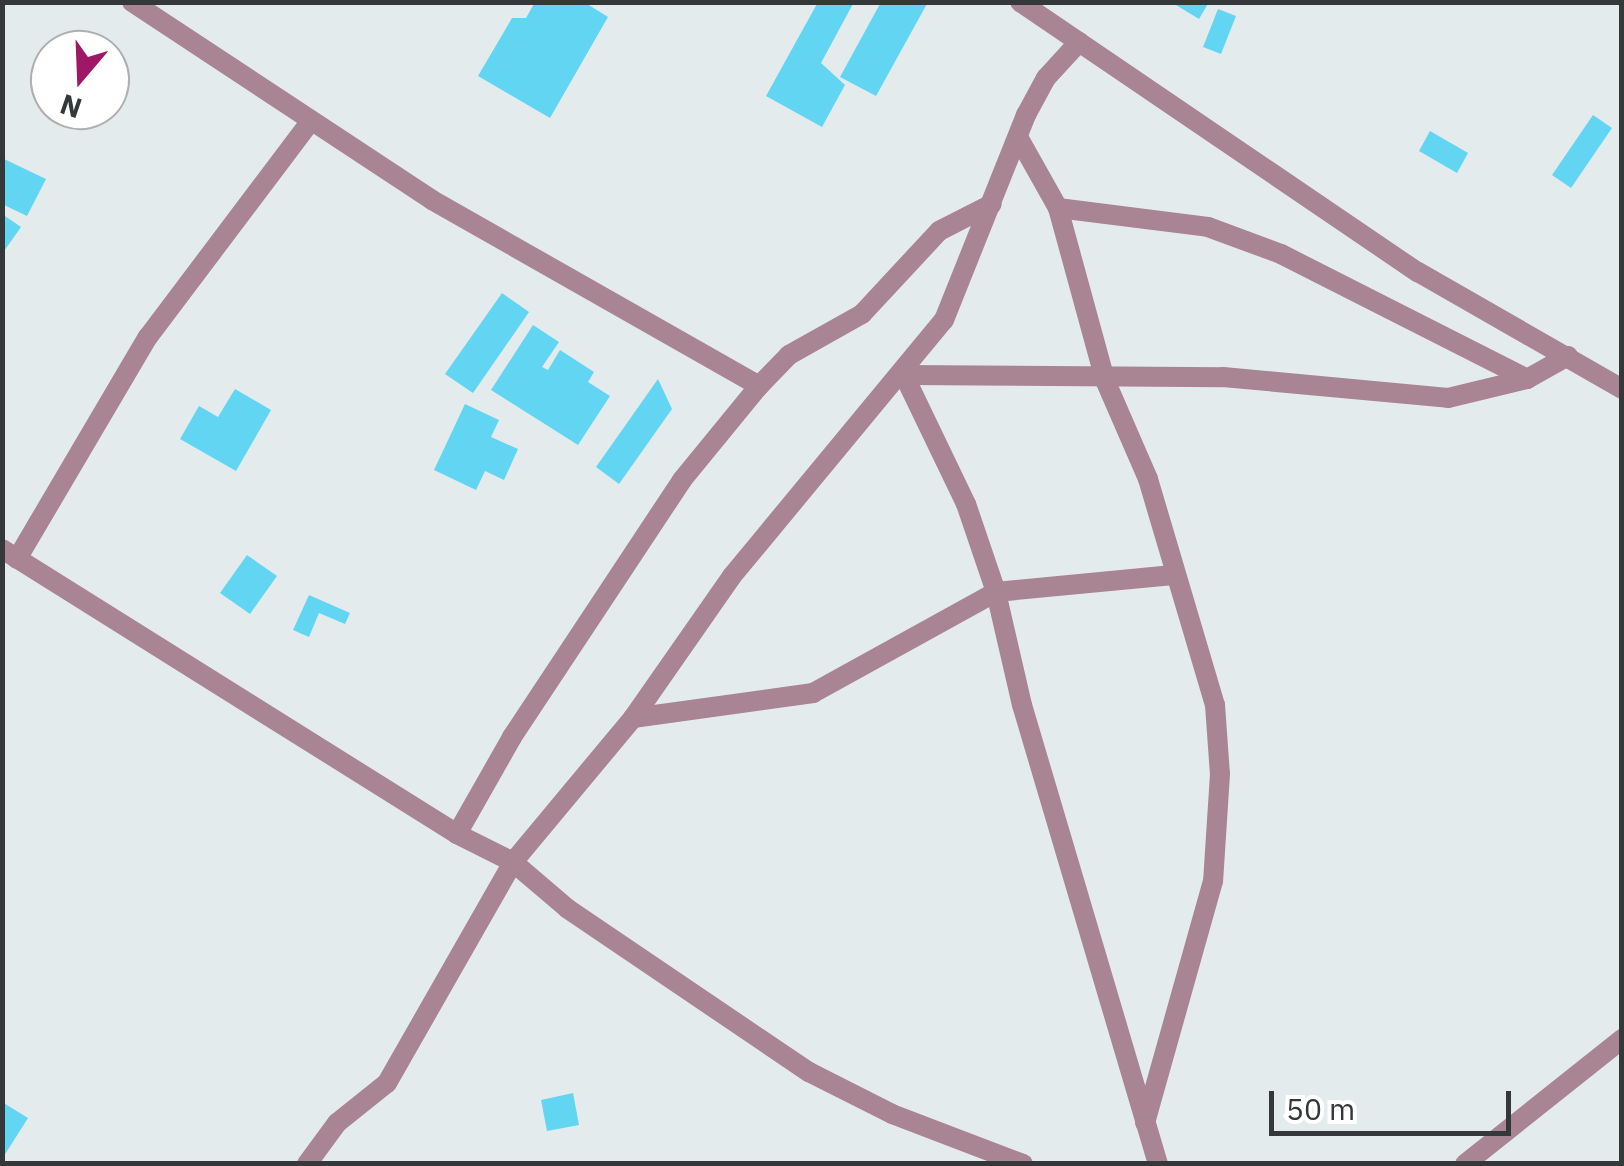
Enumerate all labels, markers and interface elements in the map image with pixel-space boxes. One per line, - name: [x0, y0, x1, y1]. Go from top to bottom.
- north arrow: [30, 30, 130, 130]
- text: N: [55, 86, 86, 128]
- scale bar: [1274, 1071, 1516, 1133]
- text: 50 m: [1286, 1089, 1355, 1128]

